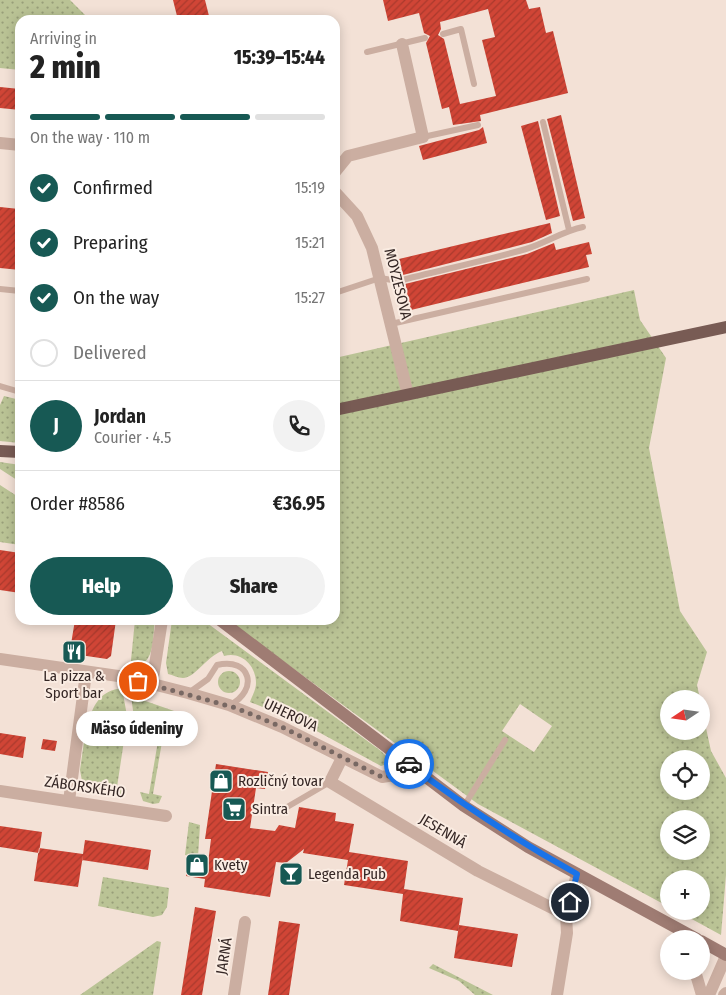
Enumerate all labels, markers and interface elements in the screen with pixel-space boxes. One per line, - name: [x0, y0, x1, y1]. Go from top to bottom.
- text: Arriving in: [30, 29, 97, 48]
- text: 15:39–15:44: [234, 46, 325, 69]
- text: 2 min: [30, 48, 101, 86]
- text: On the way · 110 m: [30, 128, 150, 147]
- icon: check: [30, 174, 58, 202]
- text: Confirmed: [73, 176, 153, 199]
- text: 15:19: [295, 178, 325, 197]
- icon: check: [30, 229, 58, 257]
- text: Preparing: [73, 231, 148, 254]
- text: 15:21: [295, 233, 325, 252]
- street label: MOYZESOVA: [380, 247, 416, 322]
- icon: check: [30, 284, 58, 312]
- text: On the way: [73, 286, 159, 309]
- text: 15:27: [295, 288, 325, 307]
- text: Delivered: [73, 341, 147, 364]
- button: phone: [273, 400, 325, 452]
- text: Jordan: [94, 405, 146, 428]
- text: J: [53, 414, 59, 437]
- text: Courier · 4.5: [94, 428, 171, 447]
- text: Order #8586: [30, 492, 125, 515]
- text: €36.95: [273, 492, 325, 515]
- button: Help: [30, 557, 173, 615]
- button: Share: [183, 557, 325, 615]
- restaurant icon: La pizza & Sport bar: [61, 639, 87, 665]
- pin: [117, 660, 159, 702]
- place label: La pizza & Sport bar: [43, 667, 105, 702]
- icon: bag: [124, 667, 152, 695]
- north arrow: [660, 690, 710, 740]
- map controls: [660, 690, 710, 980]
- street label: UHEROVA: [261, 695, 321, 735]
- callout: Mäso údeniny: [77, 711, 199, 746]
- text: Mäso údeniny: [91, 719, 183, 738]
- courier: [384, 739, 434, 789]
- icon: car: [395, 750, 423, 778]
- button: locate: [660, 750, 710, 800]
- shop icon: Rozličný tovar: [208, 768, 234, 794]
- street label: ZÁBORSKÉHO: [43, 772, 127, 802]
- place label: Rozličný tovar: [238, 772, 324, 790]
- supermarket icon: Sintra: [221, 796, 247, 822]
- place label: Sintra: [252, 800, 288, 818]
- street label: JESENNÁ: [416, 810, 470, 852]
- button: layers: [660, 810, 710, 860]
- shop icon: Kvety: [184, 852, 210, 878]
- place label: Kvety: [214, 856, 248, 874]
- bar icon: Legenda Pub: [278, 861, 304, 887]
- place label: Legenda Pub: [308, 865, 386, 883]
- button: +: [660, 870, 710, 920]
- pin: [549, 881, 591, 923]
- icon: home: [556, 888, 584, 916]
- button: −: [660, 930, 710, 980]
- street label: JARNÁ: [212, 936, 236, 976]

